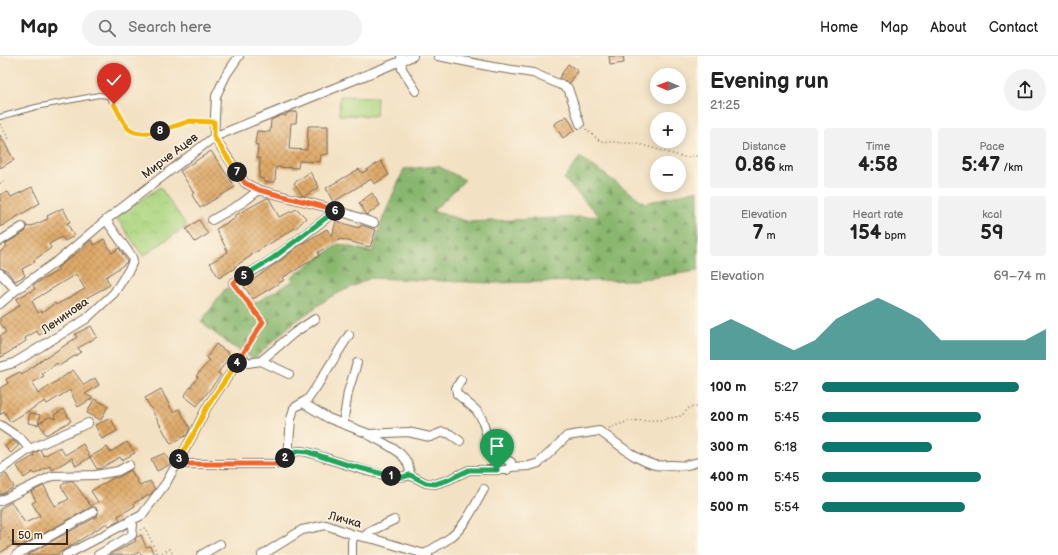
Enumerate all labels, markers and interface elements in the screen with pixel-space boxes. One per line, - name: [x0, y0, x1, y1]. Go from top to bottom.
- search box: [82, 10, 362, 46]
- text: Map: [20, 16, 58, 39]
- icon: search: [96, 17, 118, 39]
- text: Search here: [128, 18, 211, 37]
- text: Home: [820, 19, 858, 36]
- text: Map: [880, 19, 908, 36]
- text: About: [930, 19, 967, 36]
- text: Contact: [989, 19, 1038, 36]
- pin: [97, 63, 131, 104]
- north arrow: [650, 68, 686, 104]
- map controls: [650, 68, 686, 192]
- text: Evening run: [710, 68, 829, 95]
- icon: check: [103, 69, 125, 91]
- button: share: [1004, 69, 1046, 111]
- text: 21:25: [710, 97, 740, 113]
- button: +: [650, 112, 686, 148]
- pin: 8: [150, 121, 170, 141]
- text: 8: [157, 124, 163, 137]
- street label: Мирче Ацев: [139, 129, 202, 182]
- text: Distance: [742, 140, 786, 153]
- text: Time: [866, 140, 890, 153]
- text: Pace: [979, 140, 1005, 153]
- text: 0.86: [735, 153, 776, 177]
- text: 4:58: [858, 153, 898, 177]
- text: 5:47: [961, 153, 1000, 177]
- button: −: [650, 156, 686, 192]
- text: km: [776, 161, 793, 174]
- text: /km: [1000, 161, 1023, 174]
- pin: 7: [227, 162, 247, 182]
- text: 7: [234, 165, 240, 178]
- pin: 6: [325, 201, 345, 221]
- text: 6: [332, 204, 338, 217]
- text: Elevation: [741, 208, 787, 221]
- text: Heart rate: [853, 208, 903, 221]
- text: kcal: [982, 208, 1002, 221]
- text: 7: [752, 221, 763, 245]
- text: 154: [850, 221, 882, 245]
- text: 59: [980, 221, 1004, 245]
- text: m: [763, 229, 776, 242]
- text: bpm: [882, 229, 906, 242]
- pin: 5: [234, 266, 254, 286]
- text: Elevation: [710, 268, 764, 284]
- text: 69–74 m: [993, 268, 1046, 284]
- text: 5: [241, 269, 247, 282]
- street label: Ленинова: [38, 294, 92, 338]
- pin: 4: [227, 353, 247, 373]
- text: 4: [234, 356, 240, 369]
- text: 100 m: [710, 379, 746, 395]
- text: 5:27: [774, 379, 798, 395]
- text: 200 m: [710, 409, 748, 425]
- text: 5:45: [774, 409, 799, 425]
- pin: [480, 429, 514, 470]
- icon: arrive: [486, 435, 508, 457]
- text: 300 m: [710, 439, 748, 455]
- text: 6:18: [774, 439, 797, 455]
- pin: 2: [275, 448, 295, 468]
- pin: 3: [169, 449, 189, 469]
- text: 2: [282, 451, 288, 464]
- text: 3: [176, 452, 182, 465]
- pin: 1: [381, 466, 401, 486]
- text: 1: [389, 469, 393, 482]
- text: 400 m: [710, 469, 748, 485]
- text: 5:45: [774, 469, 799, 485]
- text: 500 m: [710, 499, 748, 515]
- text: 5:54: [774, 499, 799, 515]
- street label: Личка: [326, 508, 363, 532]
- scale bar: [12, 527, 68, 546]
- text: 50 m: [18, 529, 43, 542]

